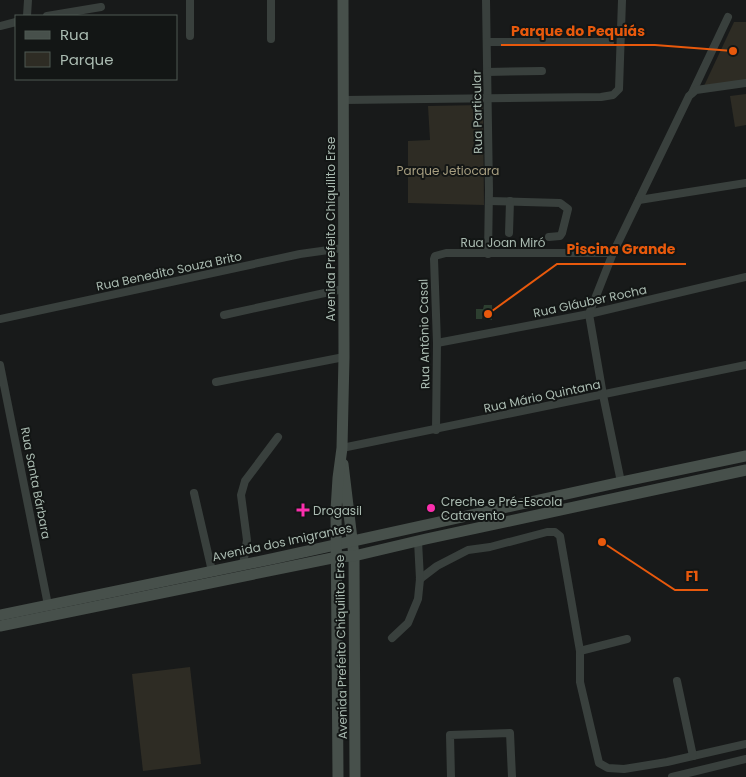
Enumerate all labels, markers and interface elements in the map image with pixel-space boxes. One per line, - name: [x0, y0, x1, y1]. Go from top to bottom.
- legend: [15, 15, 178, 80]
- callout: Parque do Pequiás: [501, 16, 655, 45]
- text: Parque do Pequiás: [511, 21, 645, 41]
- text: Rua: [60, 24, 89, 45]
- text: Parque: [60, 49, 113, 70]
- street label: Rua Particular: [468, 70, 486, 154]
- street label: Avenida Prefeito Chiquilito Erse: [322, 137, 339, 321]
- park label: Parque Jetiocara: [397, 162, 499, 179]
- street label: Rua Joan Miró: [461, 234, 546, 251]
- callout: Piscina Grande: [557, 235, 686, 264]
- text: Piscina Grande: [567, 239, 676, 259]
- street label: Rua Benedito Souza Brito: [95, 247, 244, 295]
- street label: Rua Antônio Casal: [415, 279, 433, 389]
- street label: Rua Gláuber Rocha: [532, 281, 648, 321]
- street label: Rua Mário Quintana: [482, 375, 602, 417]
- street label: Rua Santa Bárbara: [17, 426, 55, 540]
- place label: Creche e Pré-Escola Catavento: [441, 493, 562, 524]
- place label: Drogasil: [313, 502, 362, 519]
- marker: Creche e Pré-Escola Catavento: [425, 502, 437, 514]
- marker: Drogasil: [297, 504, 309, 516]
- street label: Avenida dos Imigrantes: [211, 519, 353, 565]
- street label: Avenida Prefeito Chiquilito Erse: [331, 554, 351, 740]
- callout: F1: [675, 561, 708, 590]
- text: F1: [686, 566, 698, 586]

